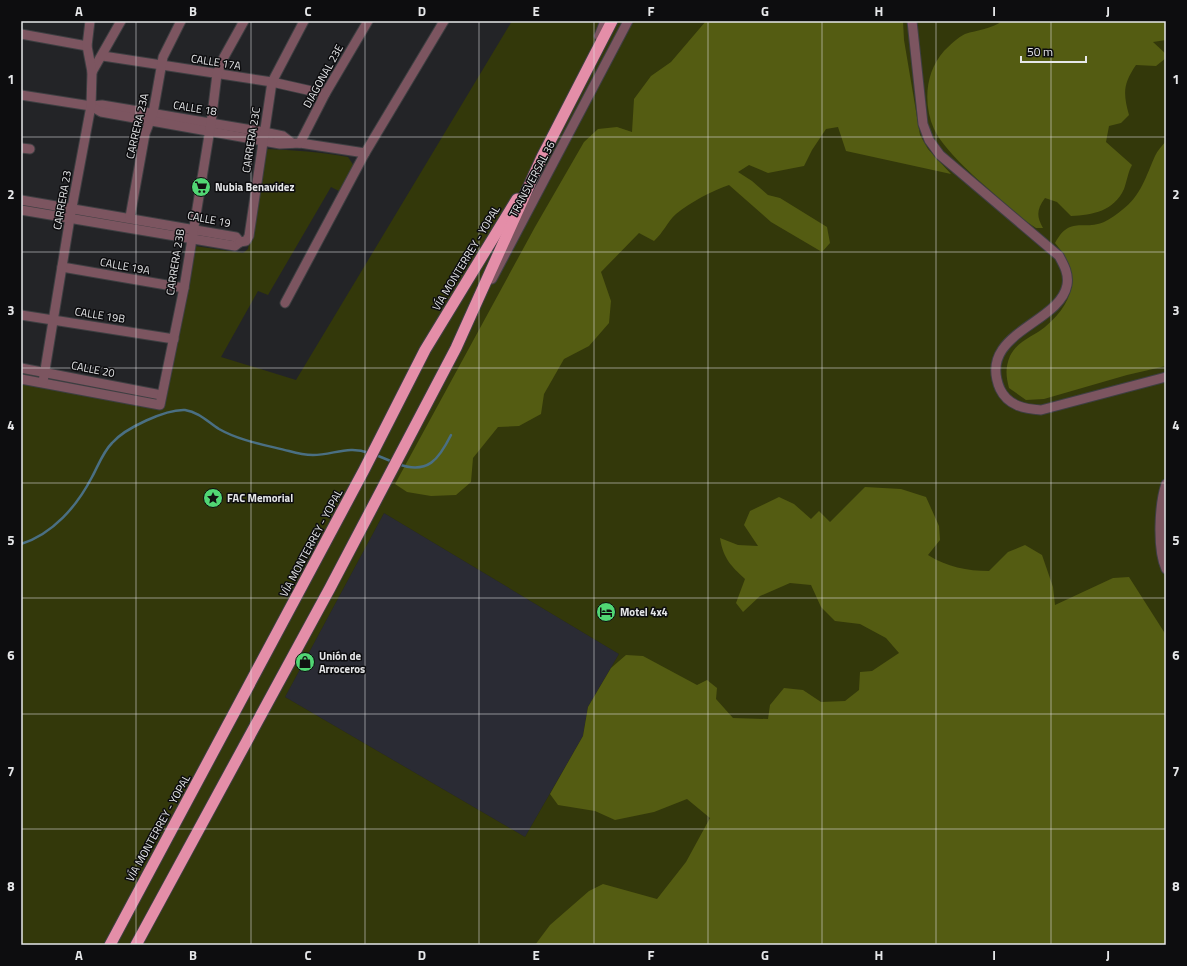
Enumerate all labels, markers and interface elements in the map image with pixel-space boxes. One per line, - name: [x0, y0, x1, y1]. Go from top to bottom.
- text: A: [75, 1, 83, 21]
- text: B: [189, 1, 197, 21]
- text: C: [304, 1, 312, 21]
- text: D: [418, 1, 426, 21]
- text: E: [532, 1, 540, 21]
- text: F: [648, 1, 655, 21]
- text: G: [761, 1, 769, 21]
- text: H: [875, 1, 883, 21]
- text: I: [992, 1, 996, 21]
- text: J: [1106, 1, 1110, 21]
- scale bar: [1021, 38, 1086, 64]
- street label: DIAGONAL 23E: [299, 41, 347, 111]
- text: 50 m: [1027, 42, 1053, 61]
- street label: CALLE 17A: [190, 50, 243, 74]
- text: 1: [7, 69, 15, 89]
- text: 1: [1172, 69, 1180, 89]
- street label: CARRERA 23A: [122, 91, 152, 160]
- street label: CALLE 18: [172, 97, 218, 119]
- street label: CARRERA 23C: [238, 106, 264, 174]
- street label: TRANSVERSAL 36: [505, 138, 559, 220]
- street label: CARRERA 23: [49, 169, 75, 231]
- supermarket icon: Nubia Benavidez: [190, 176, 212, 198]
- place label: Nubia Benavidez: [215, 179, 294, 195]
- text: 2: [7, 184, 15, 204]
- text: 2: [1172, 184, 1180, 204]
- street label: VÍA MONTERREY - YOPAL: [428, 202, 504, 314]
- street label: CALLE 19: [186, 207, 232, 231]
- street label: CARRERA 23B: [162, 227, 188, 296]
- street label: CALLE 19A: [99, 254, 152, 278]
- text: 3: [7, 300, 15, 320]
- text: 3: [1172, 300, 1180, 320]
- street label: CALLE 19B: [74, 303, 126, 327]
- street label: CALLE 20: [70, 357, 116, 381]
- text: 4: [7, 415, 15, 435]
- text: 4: [1172, 415, 1180, 435]
- street label: VÍA MONTERREY - YOPAL: [276, 486, 347, 600]
- place icon: FAC Memorial: [202, 487, 224, 509]
- place label: FAC Memorial: [227, 490, 293, 506]
- text: 5: [7, 530, 15, 550]
- text: 5: [1172, 530, 1180, 550]
- hotel icon: Motel 4x4: [595, 601, 617, 623]
- place label: Motel 4x4: [620, 604, 668, 620]
- text: 6: [7, 645, 15, 665]
- text: 6: [1172, 645, 1180, 665]
- place label: Unión de Arroceros: [319, 648, 365, 677]
- shop icon: Unión de Arroceros: [294, 651, 316, 673]
- text: 7: [7, 761, 15, 781]
- text: 7: [1172, 761, 1180, 781]
- street label: VÍA MONTERREY - YOPAL: [122, 771, 194, 884]
- text: 8: [7, 876, 15, 896]
- text: 8: [1172, 876, 1180, 896]
- text: A: [75, 945, 83, 965]
- text: B: [189, 945, 197, 965]
- text: C: [304, 945, 312, 965]
- text: D: [418, 945, 426, 965]
- text: E: [532, 945, 540, 965]
- text: F: [648, 945, 655, 965]
- text: G: [761, 945, 769, 965]
- text: H: [875, 945, 883, 965]
- text: I: [992, 945, 996, 965]
- text: J: [1106, 945, 1110, 965]

